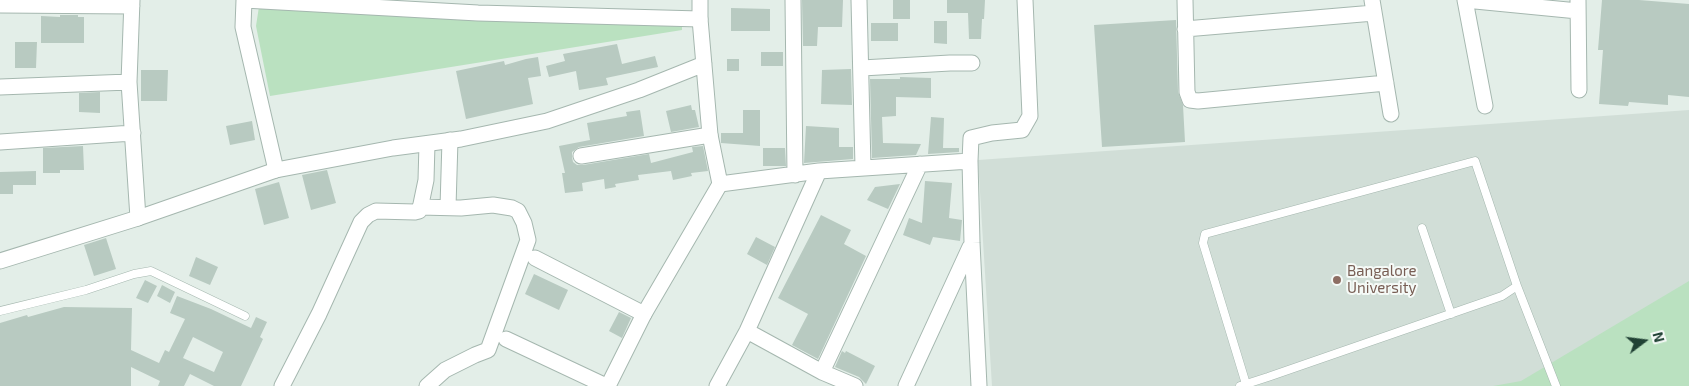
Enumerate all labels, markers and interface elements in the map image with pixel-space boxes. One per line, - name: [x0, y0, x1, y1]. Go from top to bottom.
- place label: Bangalore University: [1347, 262, 1417, 297]
- marker: Bangalore University: [1331, 274, 1343, 286]
- north arrow: [1619, 316, 1669, 366]
- text: N: [1649, 330, 1668, 344]

